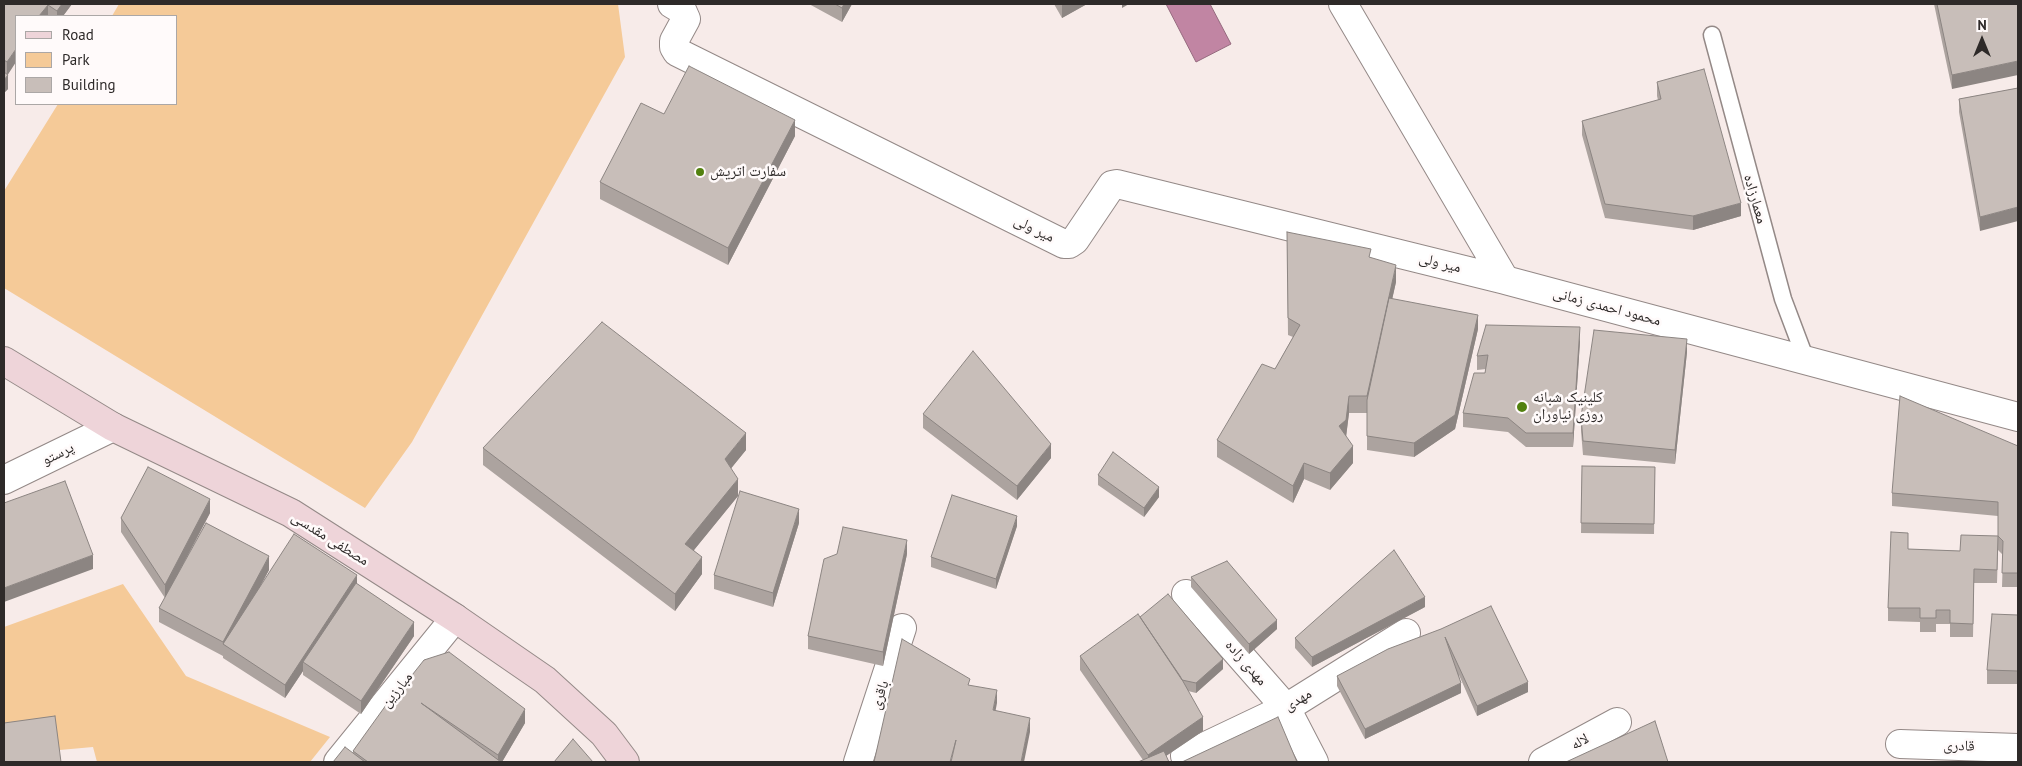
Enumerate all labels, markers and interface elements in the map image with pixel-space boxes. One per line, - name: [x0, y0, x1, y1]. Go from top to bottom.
- legend: [15, 15, 178, 105]
- north arrow: [1957, 15, 2007, 65]
- text: N: [1977, 16, 1987, 34]
- text: Road: [62, 25, 94, 44]
- text: Park: [62, 50, 90, 69]
- text: Building: [62, 75, 116, 94]
- place label: سفارت اتریش: [710, 163, 786, 181]
- marker: سفارت اتریش: [694, 166, 706, 178]
- street label: معمارزاده: [1739, 172, 1771, 226]
- street label: میر ولی: [1011, 212, 1057, 246]
- street label: میر ولی: [1417, 249, 1463, 277]
- street label: محمود احمدی زمانی: [1551, 284, 1663, 330]
- place label: کلینیک شبانه روزی نیاوران: [1533, 389, 1603, 424]
- marker: کلینیک شبانه روزی نیاوران: [1515, 400, 1529, 414]
- street label: پرستو: [39, 439, 77, 469]
- street label: مصطفی مقدسی: [288, 508, 372, 570]
- street label: مهدی زاده: [1221, 636, 1271, 690]
- street label: مبارزین: [377, 669, 417, 711]
- street label: باقری: [867, 678, 893, 712]
- street label: مهدی: [1281, 685, 1315, 715]
- street label: لاله: [1568, 730, 1592, 754]
- street label: قادری: [1943, 736, 1975, 756]

